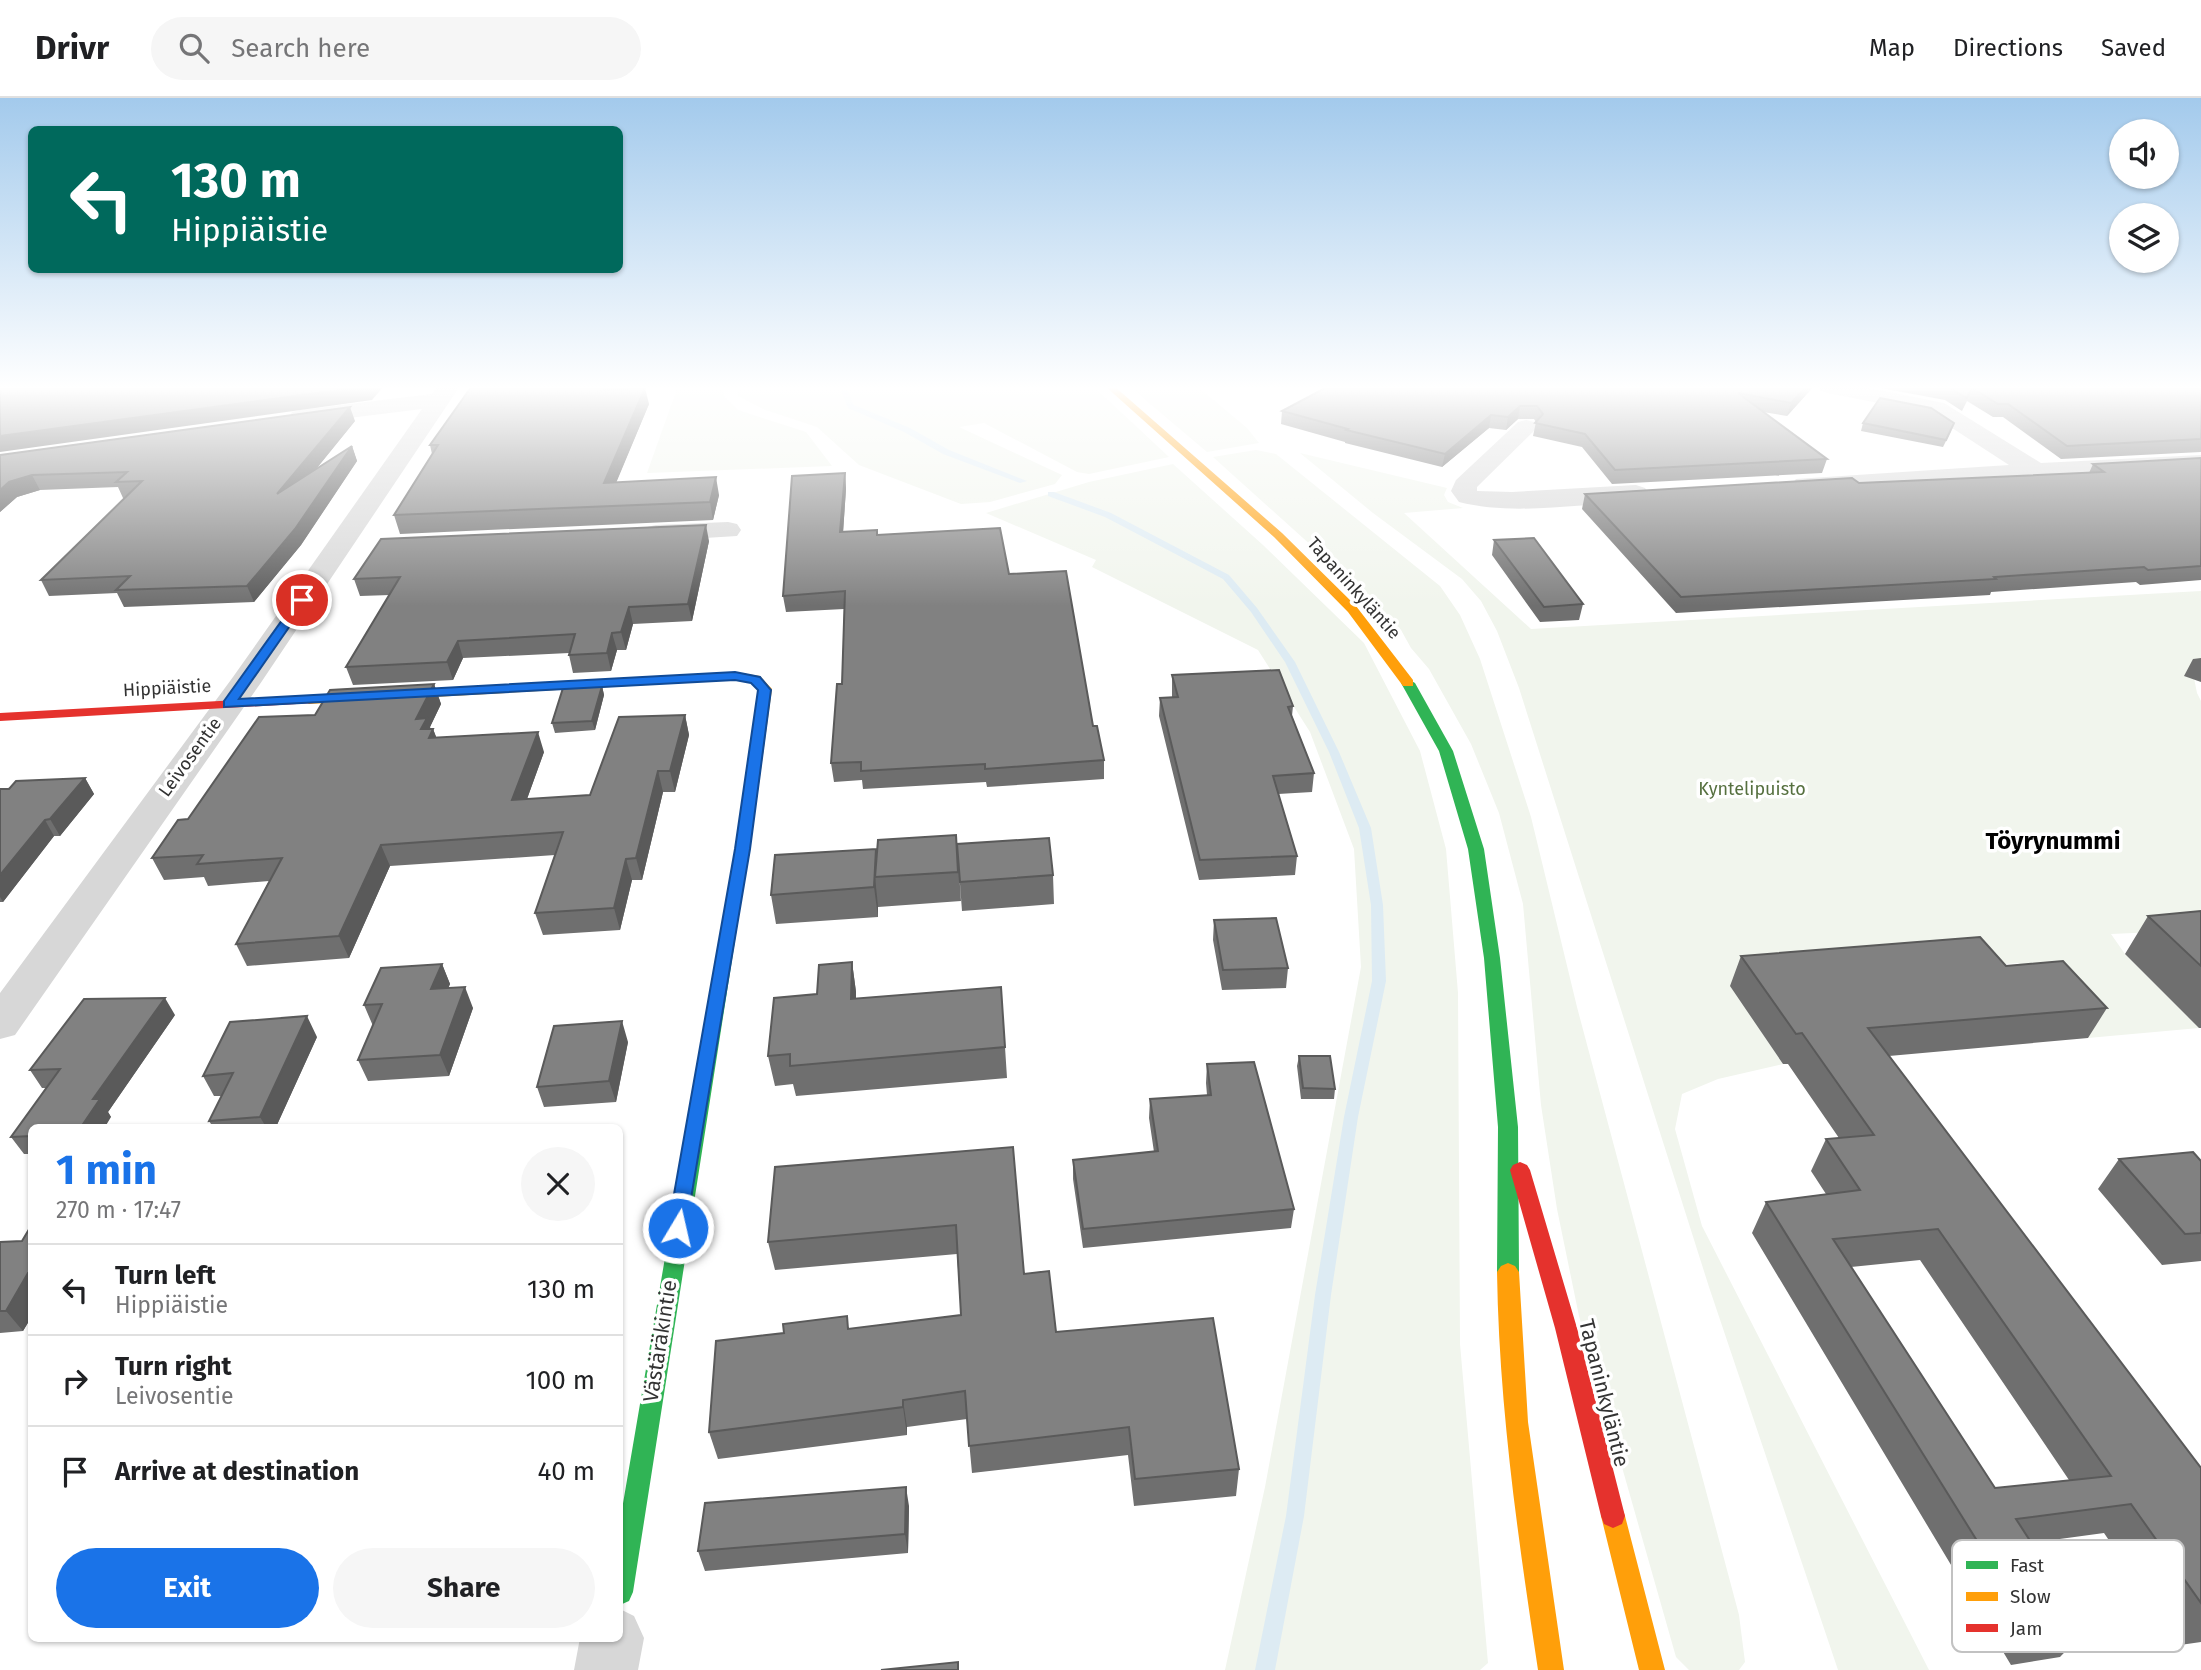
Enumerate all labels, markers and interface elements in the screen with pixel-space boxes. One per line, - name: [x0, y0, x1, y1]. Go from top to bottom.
- search box: [151, 17, 641, 80]
- text: Drivr: [35, 28, 109, 68]
- icon: search: [175, 29, 213, 67]
- text: Search here: [231, 33, 370, 64]
- text: Map: [1869, 34, 1915, 62]
- text: Directions: [1953, 34, 2063, 62]
- text: Saved: [2101, 34, 2166, 62]
- map controls: [2109, 119, 2179, 273]
- button: sound: [2109, 119, 2179, 189]
- text: 130 m: [171, 151, 301, 210]
- icon: left: [56, 154, 147, 245]
- button: layers: [2109, 203, 2179, 273]
- text: Hippiäistie: [171, 211, 328, 249]
- street label: Tapaninkyläntie: [1302, 532, 1406, 644]
- pin: [272, 570, 332, 630]
- icon: arrive: [283, 581, 321, 619]
- street label: Hippiäistie: [122, 675, 212, 701]
- street label: Leivosentie: [154, 713, 226, 801]
- park label: Kyntelipuisto: [1698, 778, 1806, 800]
- district label: Töyrynummi: [1986, 827, 2120, 855]
- text: 1 min: [56, 1145, 157, 1195]
- button: close: [521, 1147, 595, 1221]
- position arrow: [641, 1191, 715, 1265]
- text: 270 m · 17:47: [56, 1196, 181, 1224]
- text: Turn left: [115, 1260, 216, 1291]
- icon: left: [56, 1271, 94, 1309]
- text: 130 m: [527, 1274, 595, 1305]
- street label: Västäräkintie: [638, 1278, 682, 1404]
- text: Hippiäistie: [115, 1291, 228, 1319]
- street label: Tapaninkyläntie: [1573, 1316, 1635, 1470]
- text: Turn right: [115, 1351, 232, 1382]
- icon: right: [56, 1362, 94, 1400]
- text: 100 m: [526, 1365, 595, 1396]
- text: Leivosentie: [115, 1382, 234, 1410]
- icon: arrive: [56, 1453, 94, 1491]
- text: Arrive at destination: [115, 1456, 359, 1487]
- text: 40 m: [537, 1456, 595, 1487]
- legend: [1952, 1540, 2184, 1652]
- button: Exit: [56, 1548, 319, 1628]
- button: Share: [333, 1548, 595, 1628]
- text: Fast: [2010, 1554, 2044, 1577]
- text: Slow: [2010, 1585, 2051, 1608]
- text: Jam: [2010, 1617, 2042, 1640]

